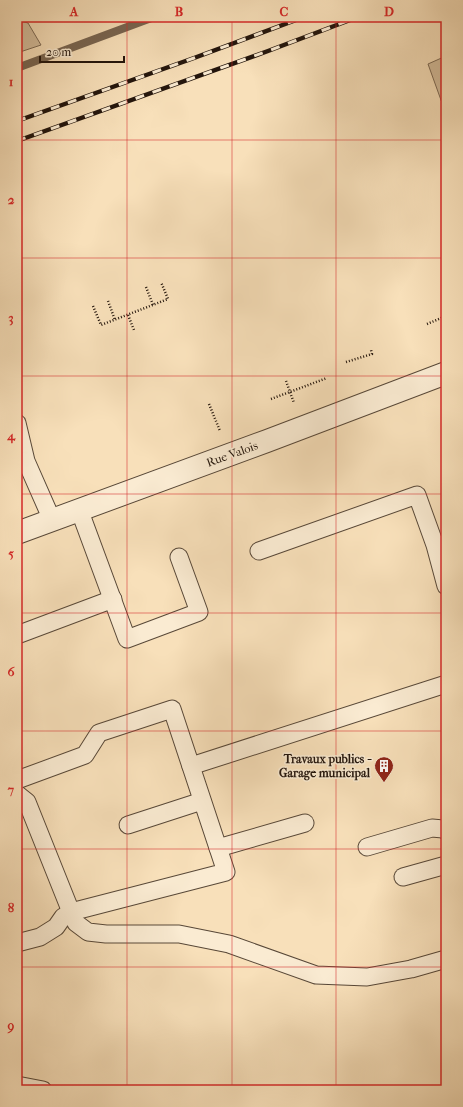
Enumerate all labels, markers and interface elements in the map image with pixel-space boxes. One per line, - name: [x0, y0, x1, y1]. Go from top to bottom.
- text: A: [69, 4, 79, 19]
- text: B: [175, 4, 184, 19]
- text: C: [280, 4, 289, 19]
- text: D: [384, 4, 394, 19]
- scale bar: [40, 38, 124, 64]
- text: 20 m: [46, 45, 71, 59]
- text: 1: [9, 74, 14, 89]
- text: 2: [8, 192, 15, 207]
- text: 3: [8, 310, 14, 326]
- text: 4: [6, 428, 16, 444]
- street label: Rue Valois: [204, 438, 260, 470]
- text: 5: [8, 546, 14, 561]
- text: 6: [7, 664, 15, 679]
- place label: Travaux publics - Garage municipal: [279, 752, 372, 781]
- building icon: Travaux publics - Garage municipal: [373, 755, 395, 783]
- text: 7: [7, 782, 15, 797]
- text: 8: [8, 900, 15, 915]
- text: 9: [7, 1018, 15, 1034]

